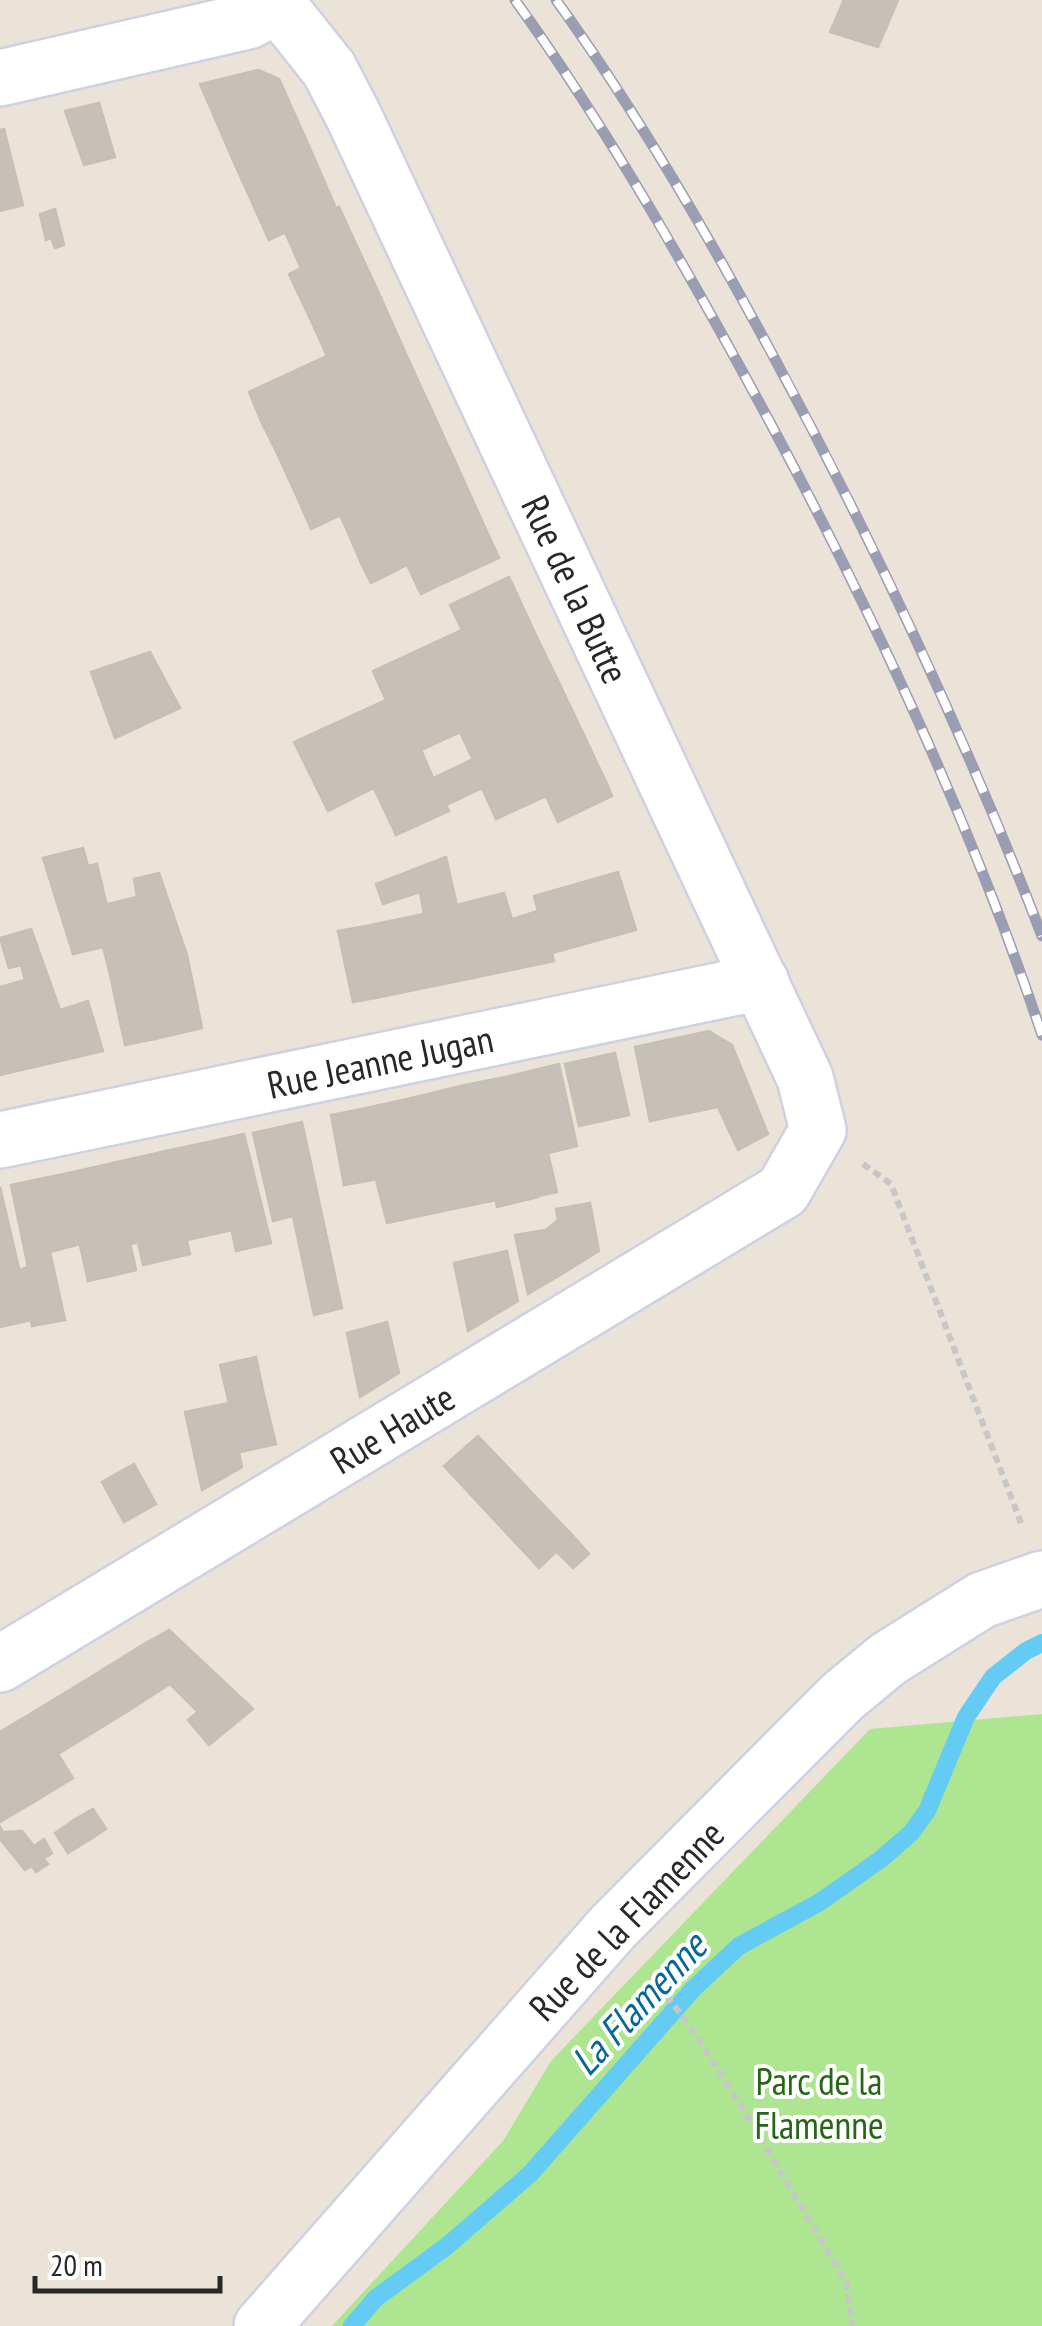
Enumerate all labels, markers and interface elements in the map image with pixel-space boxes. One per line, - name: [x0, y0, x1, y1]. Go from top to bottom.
- street label: Rue de la Butte: [511, 487, 641, 691]
- street label: Rue Jeanne Jugan: [263, 1013, 497, 1109]
- street label: Rue Haute: [321, 1372, 463, 1484]
- street label: Rue de la Flamenne: [518, 1809, 734, 2031]
- water label: La Flamenne: [559, 1919, 719, 2085]
- park label: Parc de la Flamenne: [754, 2056, 884, 2149]
- scale bar: [35, 2231, 220, 2293]
- text: 20 m: [50, 2245, 103, 2284]

